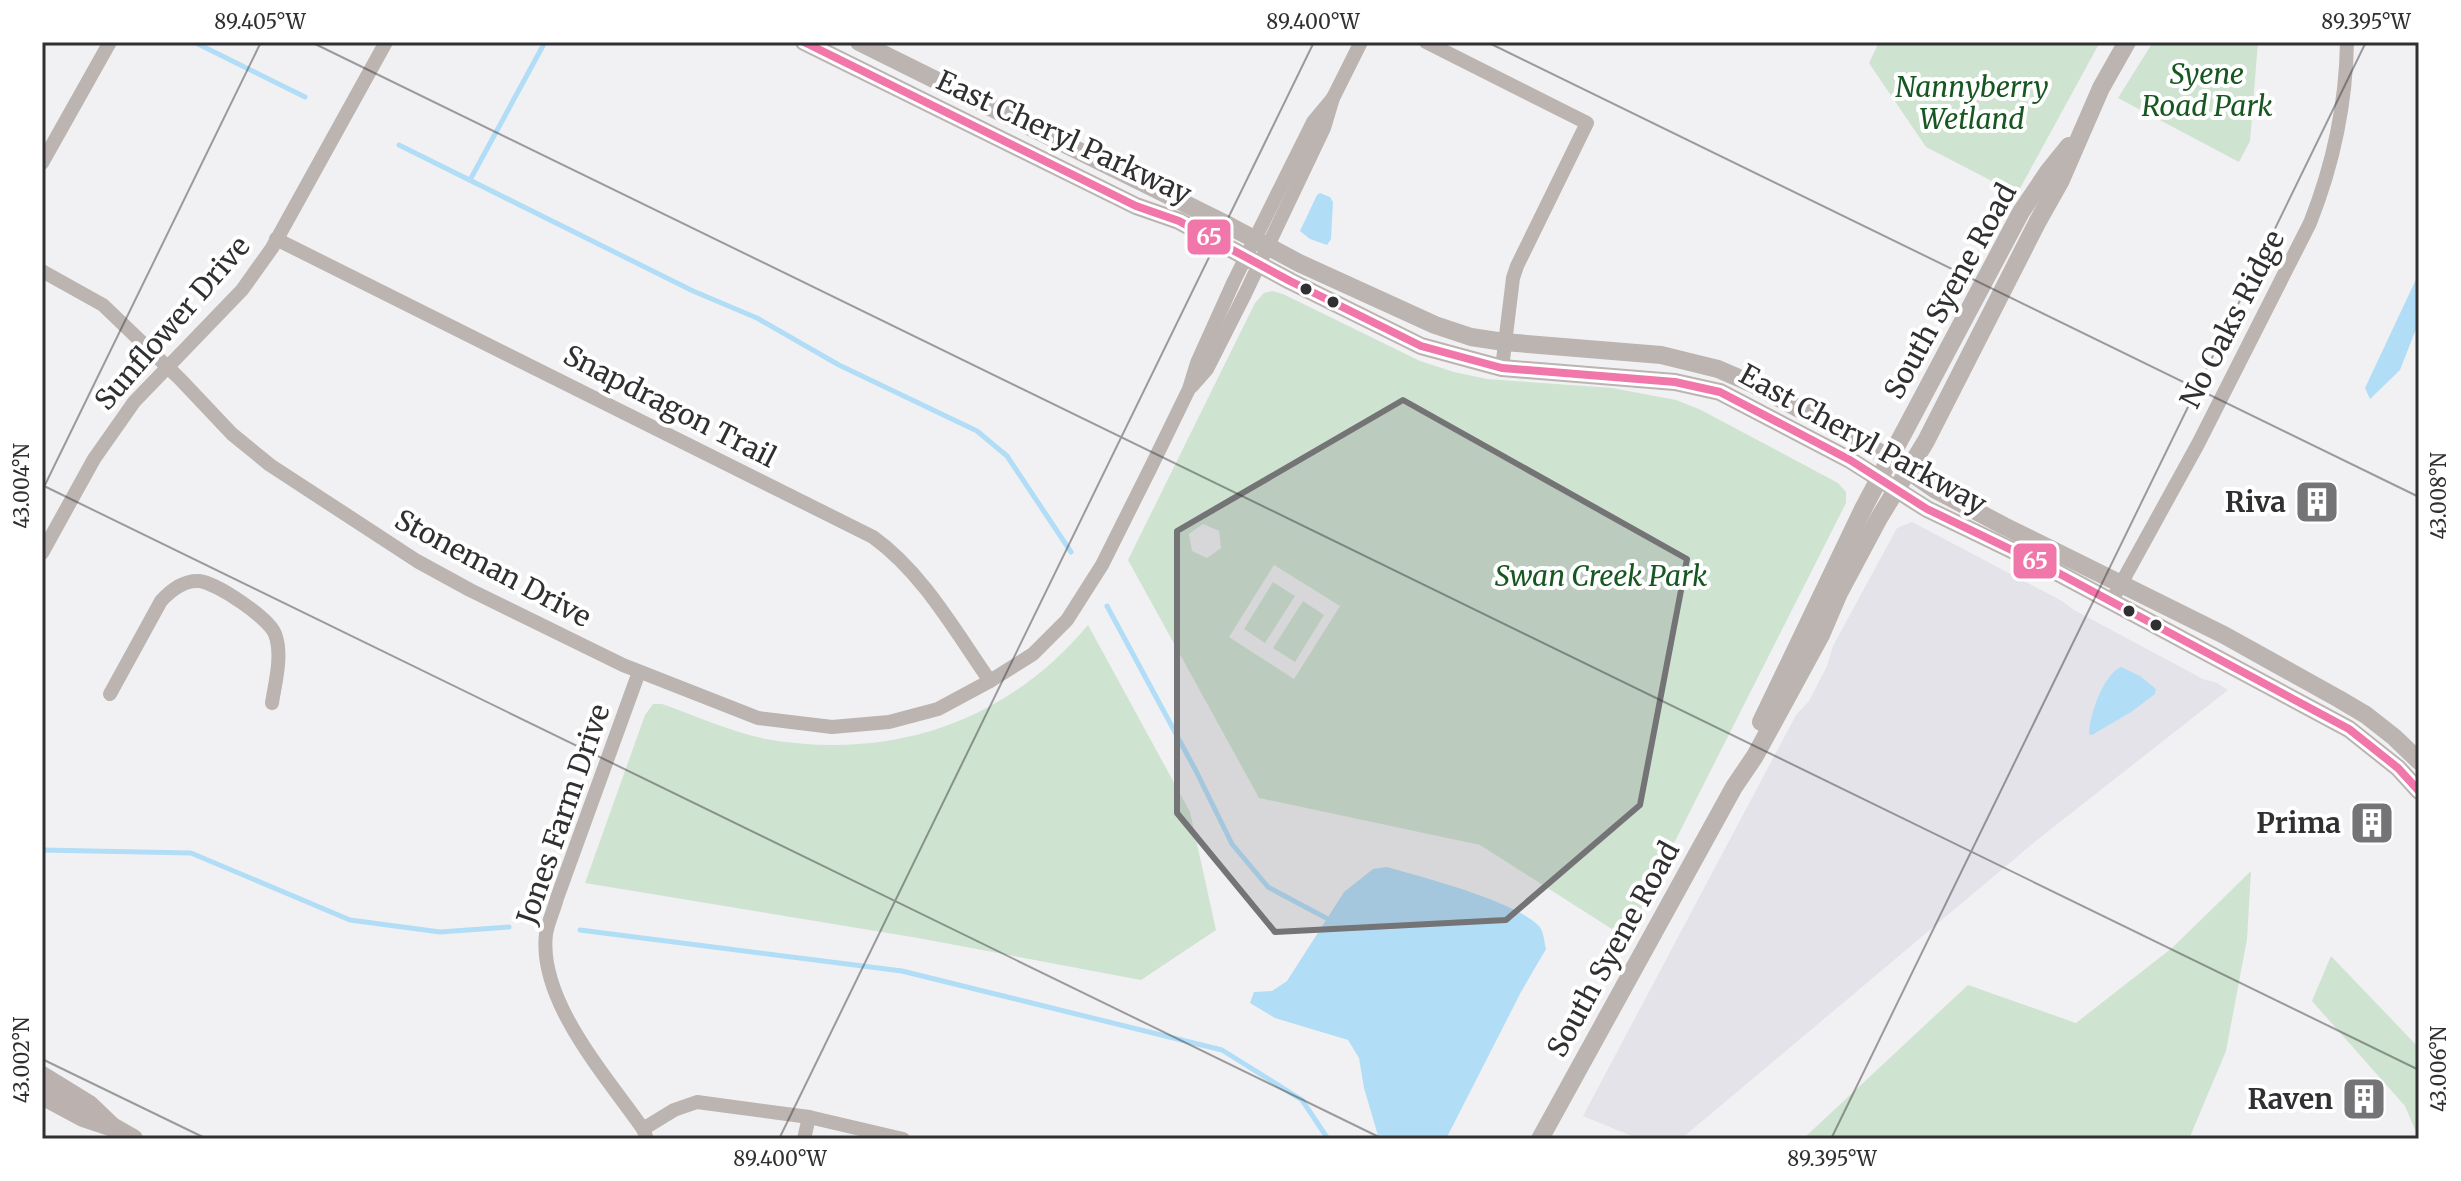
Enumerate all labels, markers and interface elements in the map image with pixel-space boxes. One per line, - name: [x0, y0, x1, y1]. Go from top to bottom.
- text: 89.405°W: [214, 9, 307, 34]
- text: 89.400°W: [1266, 9, 1361, 34]
- text: 89.395°W: [2321, 9, 2412, 34]
- park label: Syene Road Park: [2141, 56, 2273, 124]
- street label: East Cheryl Parkway: [931, 62, 1198, 212]
- park label: Nannyberry Wetland: [1895, 69, 2049, 137]
- street label: South Syene Road: [1876, 177, 2024, 405]
- line badge: 65: [1186, 218, 1232, 256]
- text: 65: [1196, 223, 1222, 251]
- street label: No Oaks Ridge: [2172, 224, 2292, 414]
- street label: Sunflower Drive: [87, 229, 257, 417]
- unlabelled marker: [1298, 281, 1314, 297]
- unlabelled marker: [1325, 294, 1341, 310]
- street label: Snapdragon Trail: [558, 337, 783, 475]
- street label: East Cheryl Parkway: [1733, 356, 1994, 522]
- text: 43.004°N: [9, 443, 34, 529]
- text: 43.008°N: [2426, 452, 2451, 540]
- building icon: Riva: [2293, 478, 2341, 526]
- place label: Riva: [2225, 484, 2286, 520]
- street label: Stoneman Drive: [389, 501, 597, 635]
- line badge: 65: [2012, 542, 2058, 580]
- text: 65: [2022, 547, 2048, 575]
- park label: Swan Creek Park: [1495, 558, 1707, 594]
- unlabelled marker: [2121, 603, 2137, 619]
- unlabelled marker: [2148, 617, 2164, 633]
- street label: Jones Farm Drive: [508, 699, 618, 930]
- building icon: Prima: [2348, 799, 2396, 847]
- place label: Prima: [2256, 805, 2341, 841]
- street label: South Syene Road: [1539, 835, 1687, 1063]
- text: 43.002°N: [9, 1016, 34, 1103]
- text: 43.006°N: [2426, 1025, 2451, 1112]
- building icon: Raven: [2340, 1075, 2388, 1123]
- place label: Raven: [2247, 1081, 2333, 1117]
- text: 89.400°W: [733, 1146, 828, 1171]
- text: 89.395°W: [1787, 1146, 1878, 1171]

